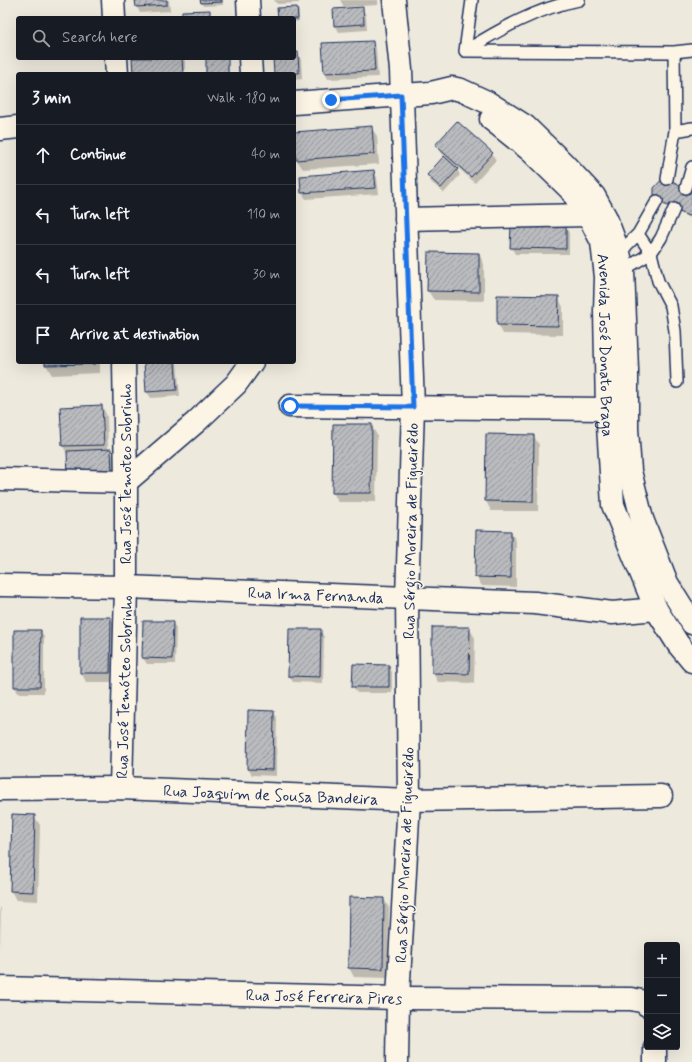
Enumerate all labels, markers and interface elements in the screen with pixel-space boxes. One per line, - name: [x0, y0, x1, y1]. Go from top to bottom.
- search box: [16, 16, 296, 60]
- icon: search: [30, 27, 52, 49]
- text: Search here: [62, 28, 138, 48]
- text: 3 min: [32, 87, 71, 109]
- text: Walk · 180 m: [207, 90, 280, 107]
- route end: [322, 91, 340, 109]
- icon: ahead: [32, 144, 54, 166]
- text: Continue: [70, 145, 126, 165]
- text: 40 m: [251, 146, 280, 163]
- icon: left: [32, 204, 54, 226]
- text: Turn left: [70, 205, 130, 225]
- text: 110 m: [247, 206, 280, 223]
- street label: Avenida José Donato Braga: [591, 252, 618, 438]
- icon: left: [32, 264, 54, 286]
- text: Turn left: [70, 265, 130, 285]
- text: 30 m: [253, 266, 280, 283]
- icon: arrive: [32, 324, 54, 346]
- text: Arrive at destination: [70, 325, 199, 345]
- street label: Rua José Temoteo Sobrinho: [116, 384, 137, 564]
- route start: [281, 397, 299, 415]
- street label: Rua Sérgio Moreira de Figueirêdo: [399, 422, 425, 639]
- street label: Rua Irma Fernanda: [247, 583, 384, 609]
- street label: Rua José Temóteo Sobrinho: [112, 595, 138, 779]
- street label: Rua Sérgio Moreira de Figueirêdo: [391, 746, 421, 964]
- street label: Rua Joaquim de Sousa Bandeira: [163, 781, 379, 811]
- map controls: [644, 942, 680, 1050]
- button: +: [644, 942, 680, 978]
- button: −: [644, 978, 680, 1014]
- street label: Rua José Ferreira Pires: [245, 985, 402, 1010]
- button: layers: [644, 1014, 680, 1050]

